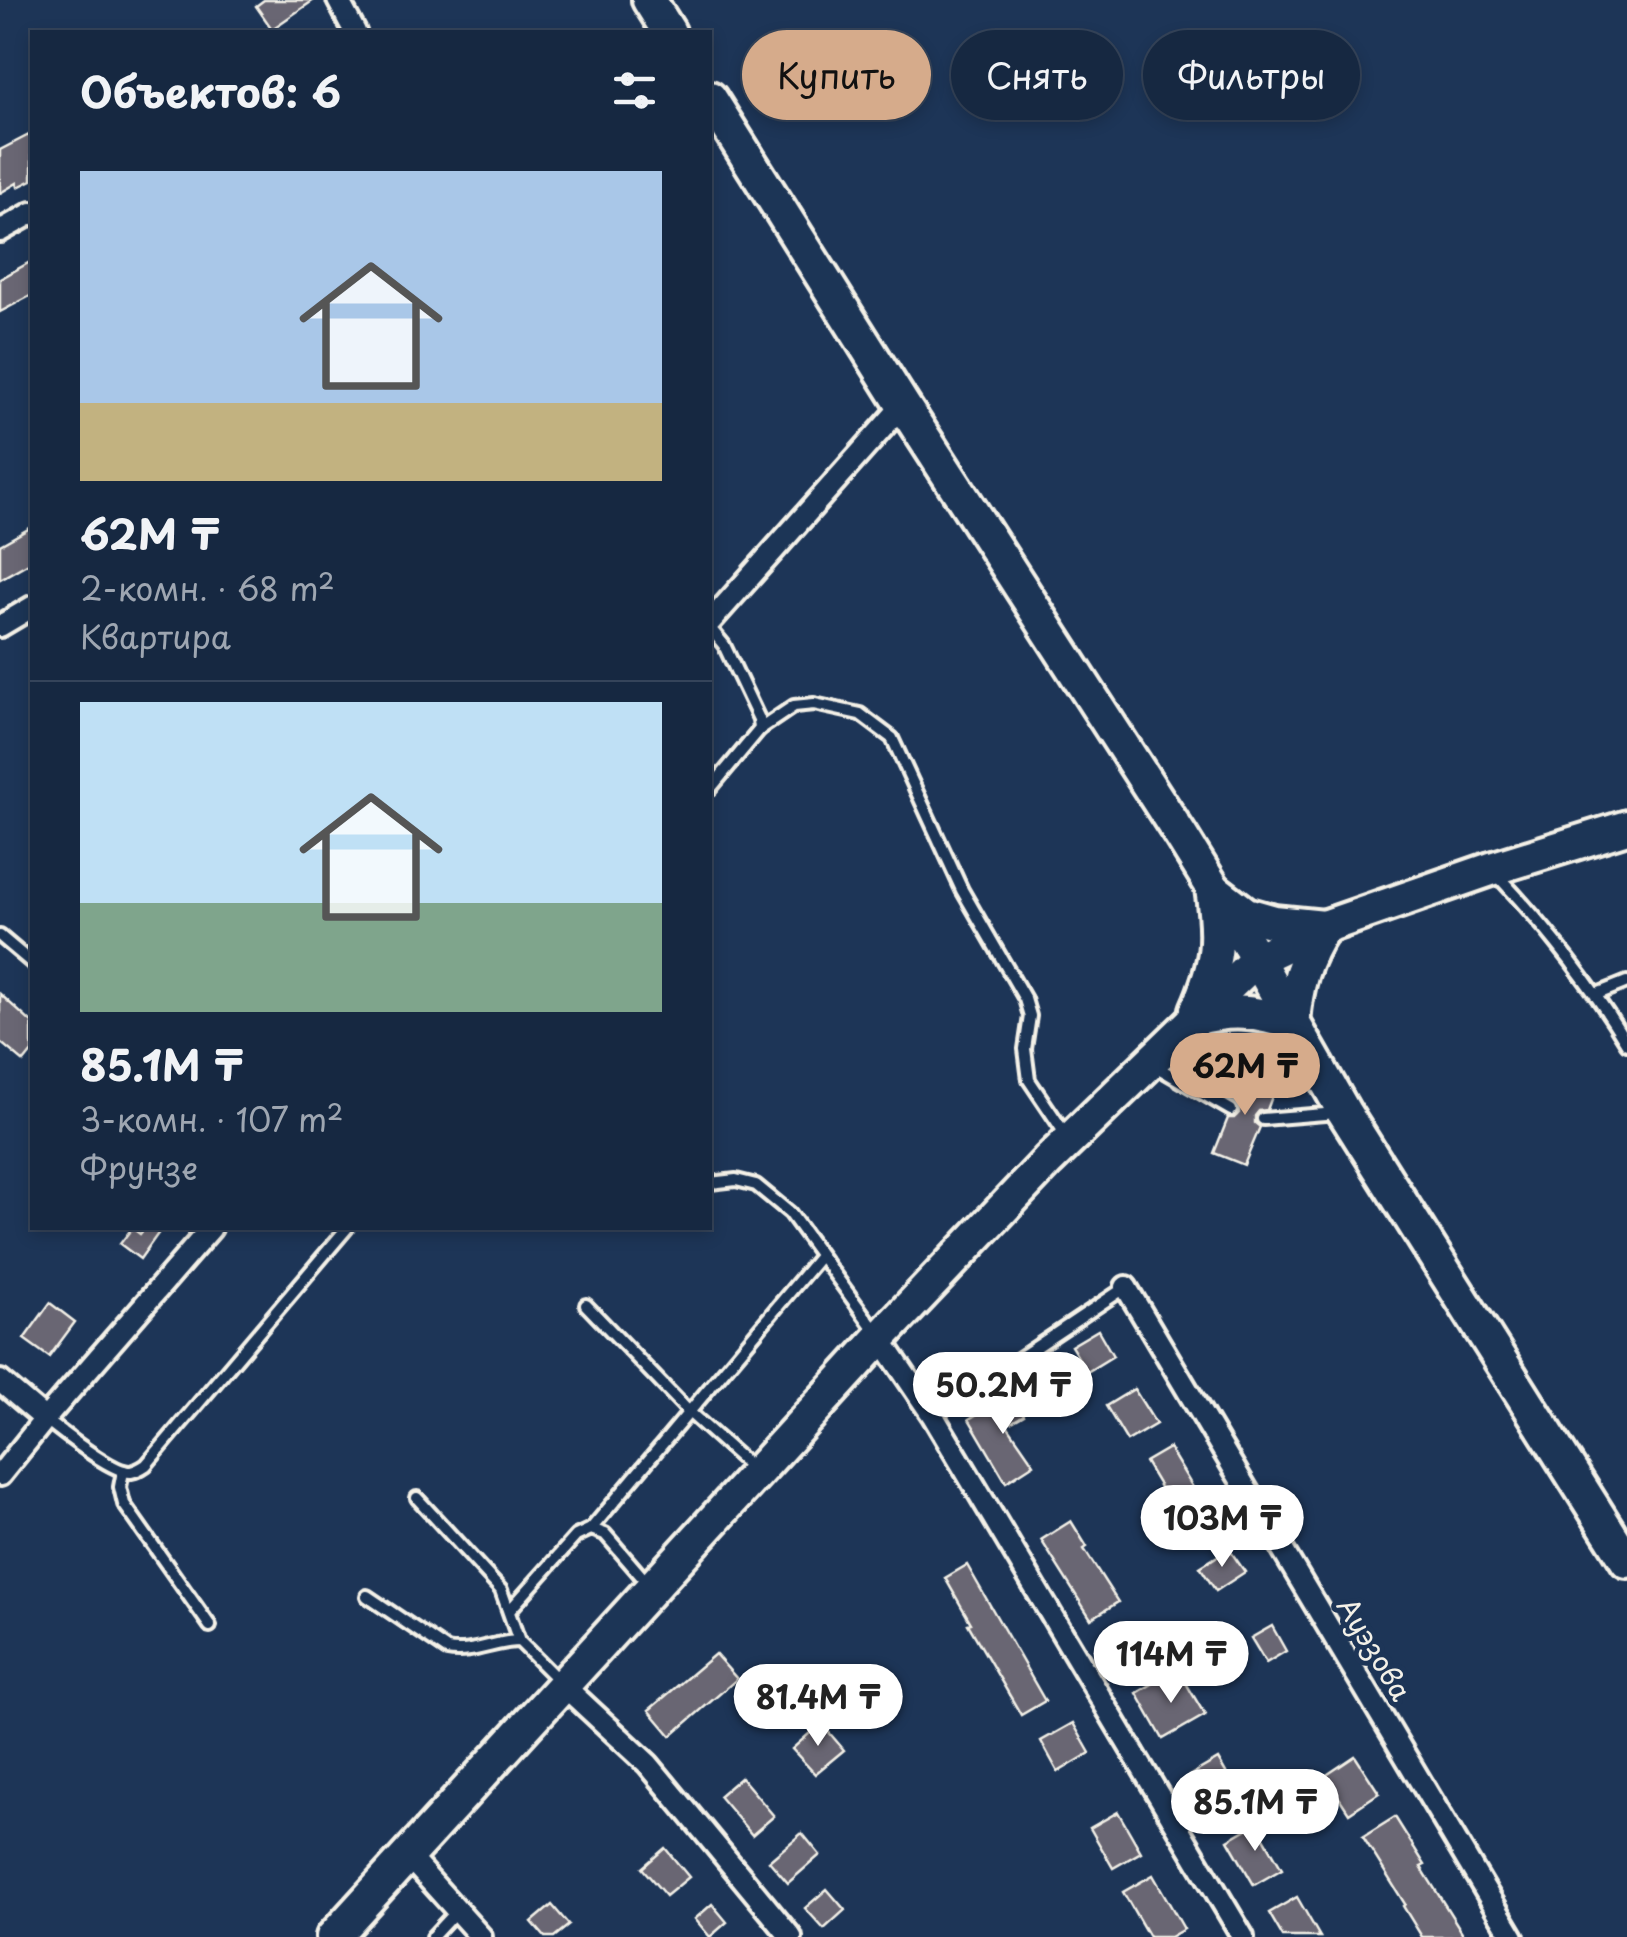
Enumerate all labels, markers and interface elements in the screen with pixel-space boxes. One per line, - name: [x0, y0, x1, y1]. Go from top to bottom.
- chip: Купить: [742, 30, 931, 120]
- chip: Снять: [951, 30, 1123, 120]
- chip: Фильтры: [1143, 30, 1360, 120]
- text: Объектов: 6: [80, 59, 341, 122]
- icon: filters: [607, 63, 662, 118]
- icon: home: [281, 236, 461, 416]
- text: 62M ₸: [80, 501, 219, 564]
- text: 2-комн. · 68 m²: [80, 564, 335, 612]
- text: Квартира: [80, 612, 231, 660]
- icon: home: [281, 767, 461, 947]
- text: 85.1M ₸: [80, 1032, 243, 1095]
- pin: 62M ₸: [1175, 1033, 1315, 1118]
- text: 62M ₸: [1192, 1041, 1298, 1089]
- text: 3-комн. · 107 m²: [80, 1095, 343, 1143]
- text: Фрунзе: [80, 1143, 197, 1191]
- pin: 50.2M ₸: [911, 1352, 1095, 1437]
- text: 50.2M ₸: [935, 1360, 1071, 1408]
- pin: 103M ₸: [1141, 1485, 1303, 1570]
- text: 103M ₸: [1163, 1493, 1281, 1541]
- street label: Ауэзова: [1327, 1588, 1424, 1709]
- pin: 114M ₸: [1090, 1621, 1252, 1706]
- text: 114M ₸: [1116, 1629, 1226, 1677]
- pin: 81.4M ₸: [726, 1664, 910, 1749]
- text: 81.4M ₸: [756, 1672, 880, 1720]
- pin: 85.1M ₸: [1163, 1769, 1347, 1854]
- text: 85.1M ₸: [1193, 1777, 1317, 1825]

